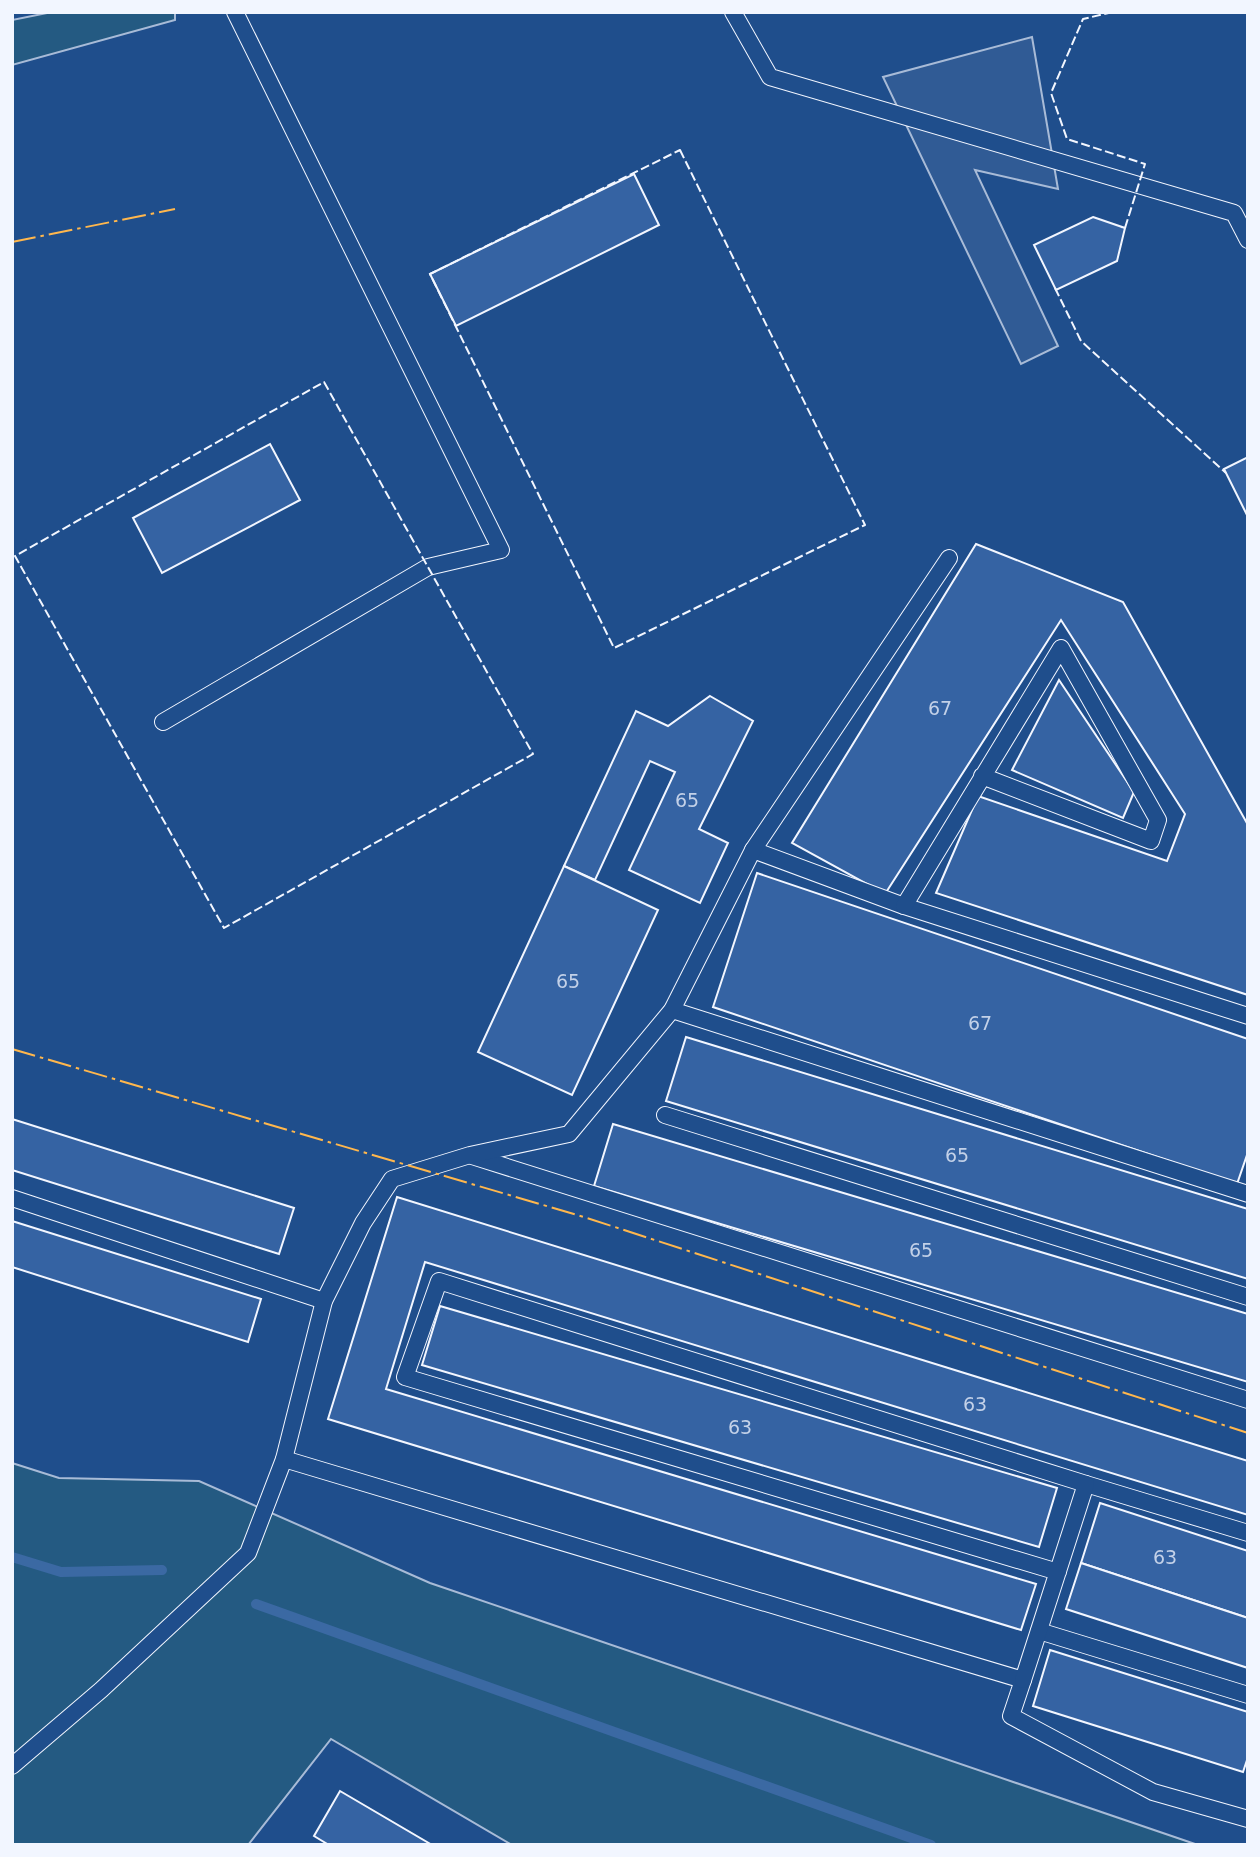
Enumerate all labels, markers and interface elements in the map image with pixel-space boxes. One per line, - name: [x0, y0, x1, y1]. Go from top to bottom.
- house number: 67: [928, 697, 952, 719]
- house number: 65: [675, 789, 699, 811]
- house number: 65: [556, 970, 580, 992]
- house number: 67: [968, 1012, 992, 1034]
- house number: 65: [945, 1144, 969, 1166]
- house number: 65: [909, 1239, 933, 1261]
- house number: 63: [963, 1393, 987, 1415]
- house number: 63: [728, 1416, 752, 1438]
- house number: 63: [1153, 1546, 1177, 1568]

